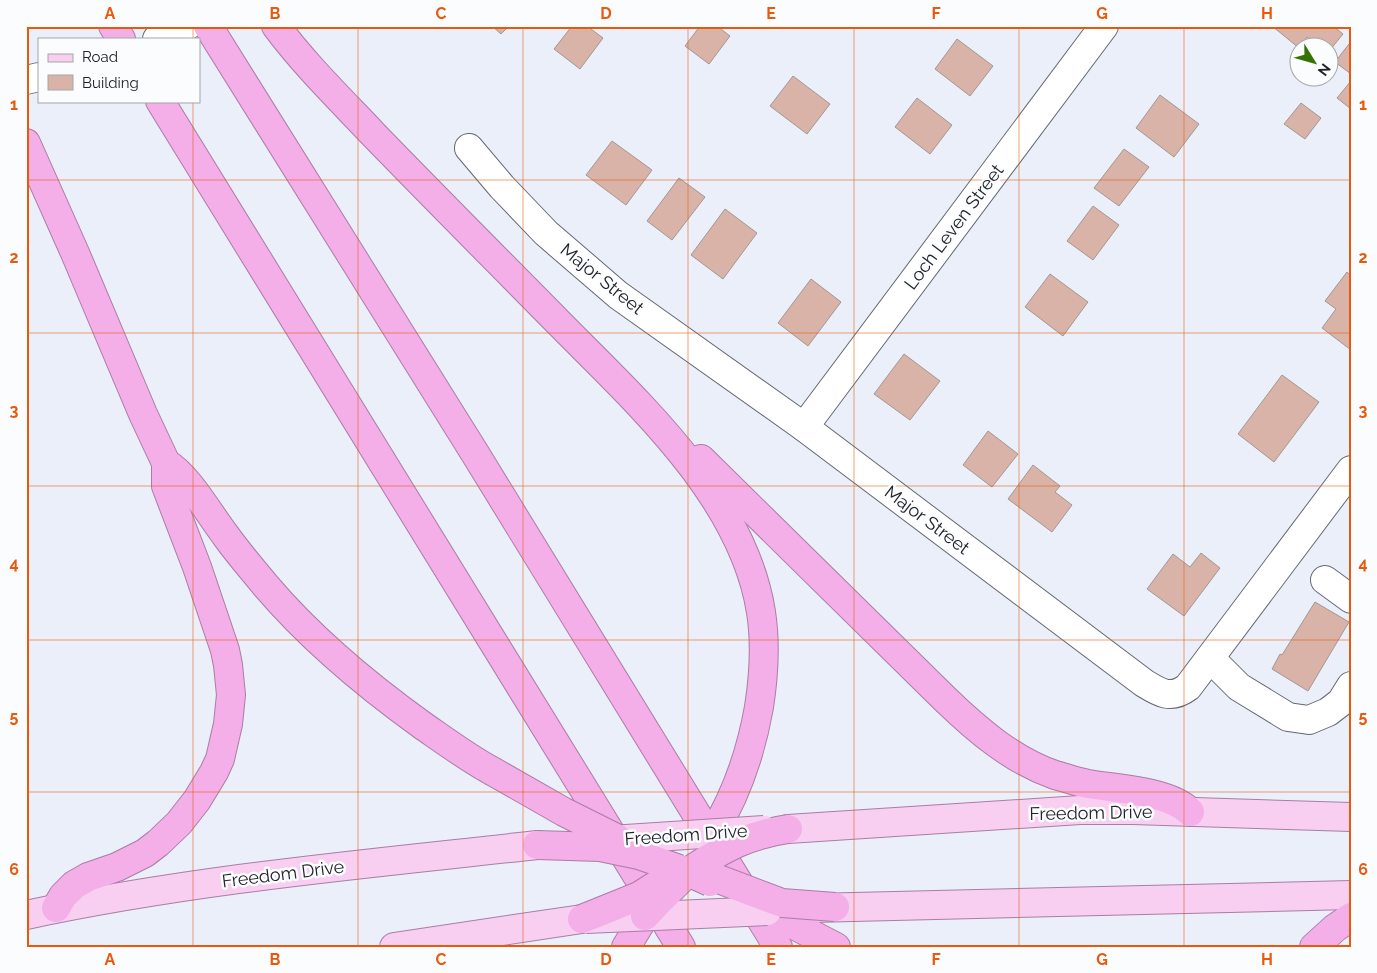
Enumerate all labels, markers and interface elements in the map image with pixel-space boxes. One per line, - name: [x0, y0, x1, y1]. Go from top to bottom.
- text: A: [105, 4, 116, 23]
- text: B: [270, 4, 281, 23]
- text: C: [436, 4, 447, 23]
- text: D: [600, 4, 612, 23]
- text: E: [766, 4, 776, 23]
- text: F: [931, 4, 941, 23]
- text: G: [1096, 4, 1108, 23]
- text: H: [1261, 4, 1273, 23]
- legend: [38, 38, 200, 102]
- north arrow: [1290, 38, 1340, 88]
- text: Road: [82, 48, 118, 66]
- text: N: [1315, 61, 1334, 79]
- text: Building: [82, 74, 139, 92]
- text: 1: [10, 95, 18, 114]
- text: 1: [1359, 95, 1367, 114]
- street label: Loch Leven Street: [900, 160, 1008, 293]
- street label: Major Street: [557, 239, 648, 318]
- text: 2: [9, 248, 19, 267]
- text: 2: [1358, 248, 1368, 267]
- text: 3: [10, 401, 19, 420]
- text: 3: [1359, 401, 1368, 420]
- street label: Major Street: [881, 481, 974, 558]
- text: 4: [9, 554, 19, 573]
- text: 4: [1358, 554, 1368, 573]
- text: 5: [10, 707, 19, 726]
- text: 5: [1359, 707, 1368, 726]
- street label: Freedom Drive: [1029, 801, 1153, 824]
- street label: Freedom Drive: [624, 820, 749, 849]
- street label: Freedom Drive: [221, 856, 346, 891]
- text: 6: [9, 860, 19, 879]
- text: 6: [1358, 860, 1368, 879]
- text: A: [105, 950, 116, 969]
- text: B: [270, 950, 281, 969]
- text: C: [436, 950, 447, 969]
- text: D: [600, 950, 612, 969]
- text: E: [766, 950, 776, 969]
- text: F: [931, 950, 941, 969]
- text: G: [1096, 950, 1108, 969]
- text: H: [1261, 950, 1273, 969]

